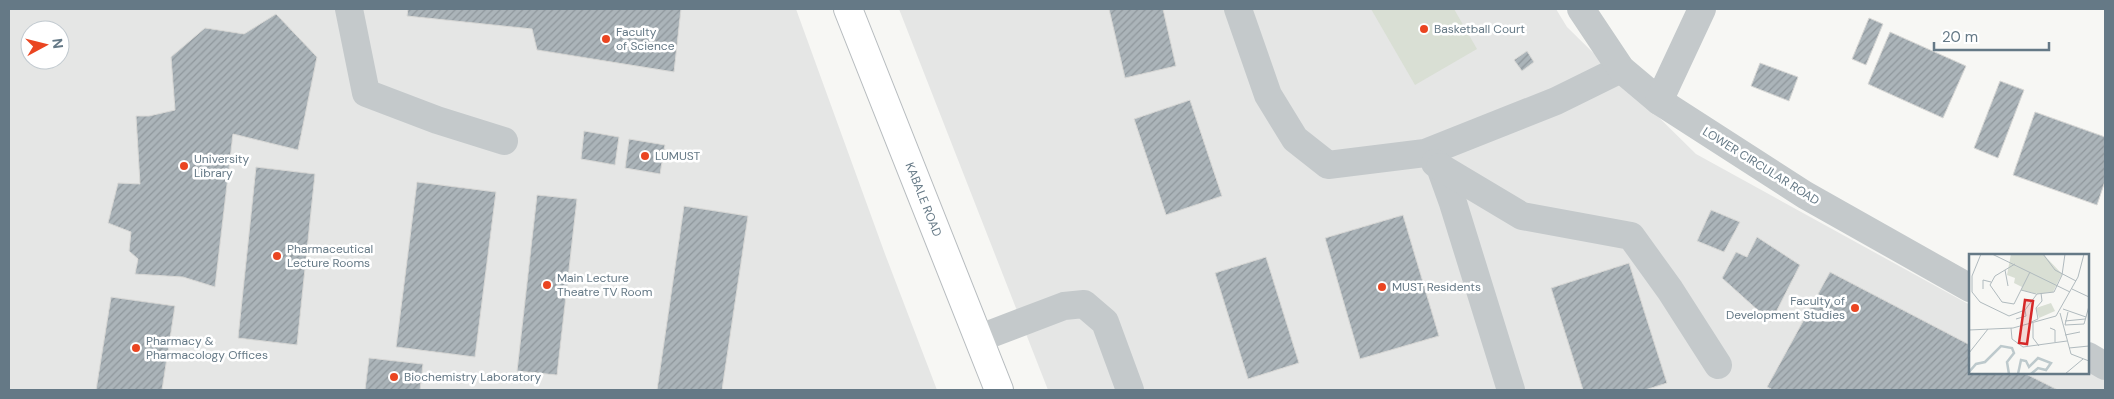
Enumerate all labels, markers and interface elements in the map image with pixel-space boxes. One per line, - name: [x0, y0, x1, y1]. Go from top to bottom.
- north arrow: [20, 20, 70, 70]
- scale bar: [1934, 20, 2049, 52]
- place label: Basketball Court: [1434, 21, 1525, 37]
- marker: Basketball Court: [1418, 23, 1430, 35]
- place label: Faculty of Science: [616, 24, 675, 54]
- text: 20 m: [1942, 27, 1978, 47]
- marker: Faculty of Science: [600, 33, 612, 45]
- text: N: [48, 37, 67, 50]
- street label: LOWER CIRCULAR ROAD: [1700, 123, 1822, 209]
- place label: LUMUST: [655, 148, 701, 164]
- marker: LUMUST: [639, 150, 651, 162]
- place label: University Library: [194, 151, 250, 181]
- marker: University Library: [178, 160, 190, 172]
- street label: KABALE ROAD: [902, 160, 945, 239]
- place label: Pharmaceutical Lecture Rooms: [287, 241, 373, 271]
- marker: Pharmaceutical Lecture Rooms: [271, 250, 283, 262]
- inset map: [1969, 254, 2089, 374]
- place label: Main Lecture Theatre TV Room: [557, 270, 652, 300]
- marker: Main Lecture Theatre TV Room: [541, 279, 553, 291]
- place label: MUST Residents: [1392, 279, 1481, 295]
- marker: MUST Residents: [1376, 281, 1388, 293]
- place label: Faculty of Development Studies: [1726, 293, 1845, 323]
- marker: Faculty of Development Studies: [1849, 302, 1861, 314]
- place label: Pharmacy & Pharmacology Offices: [146, 333, 268, 363]
- marker: Pharmacy & Pharmacology Offices: [130, 342, 142, 354]
- place label: Biochemistry Laboratory: [404, 369, 542, 385]
- marker: Biochemistry Laboratory: [388, 371, 400, 383]

